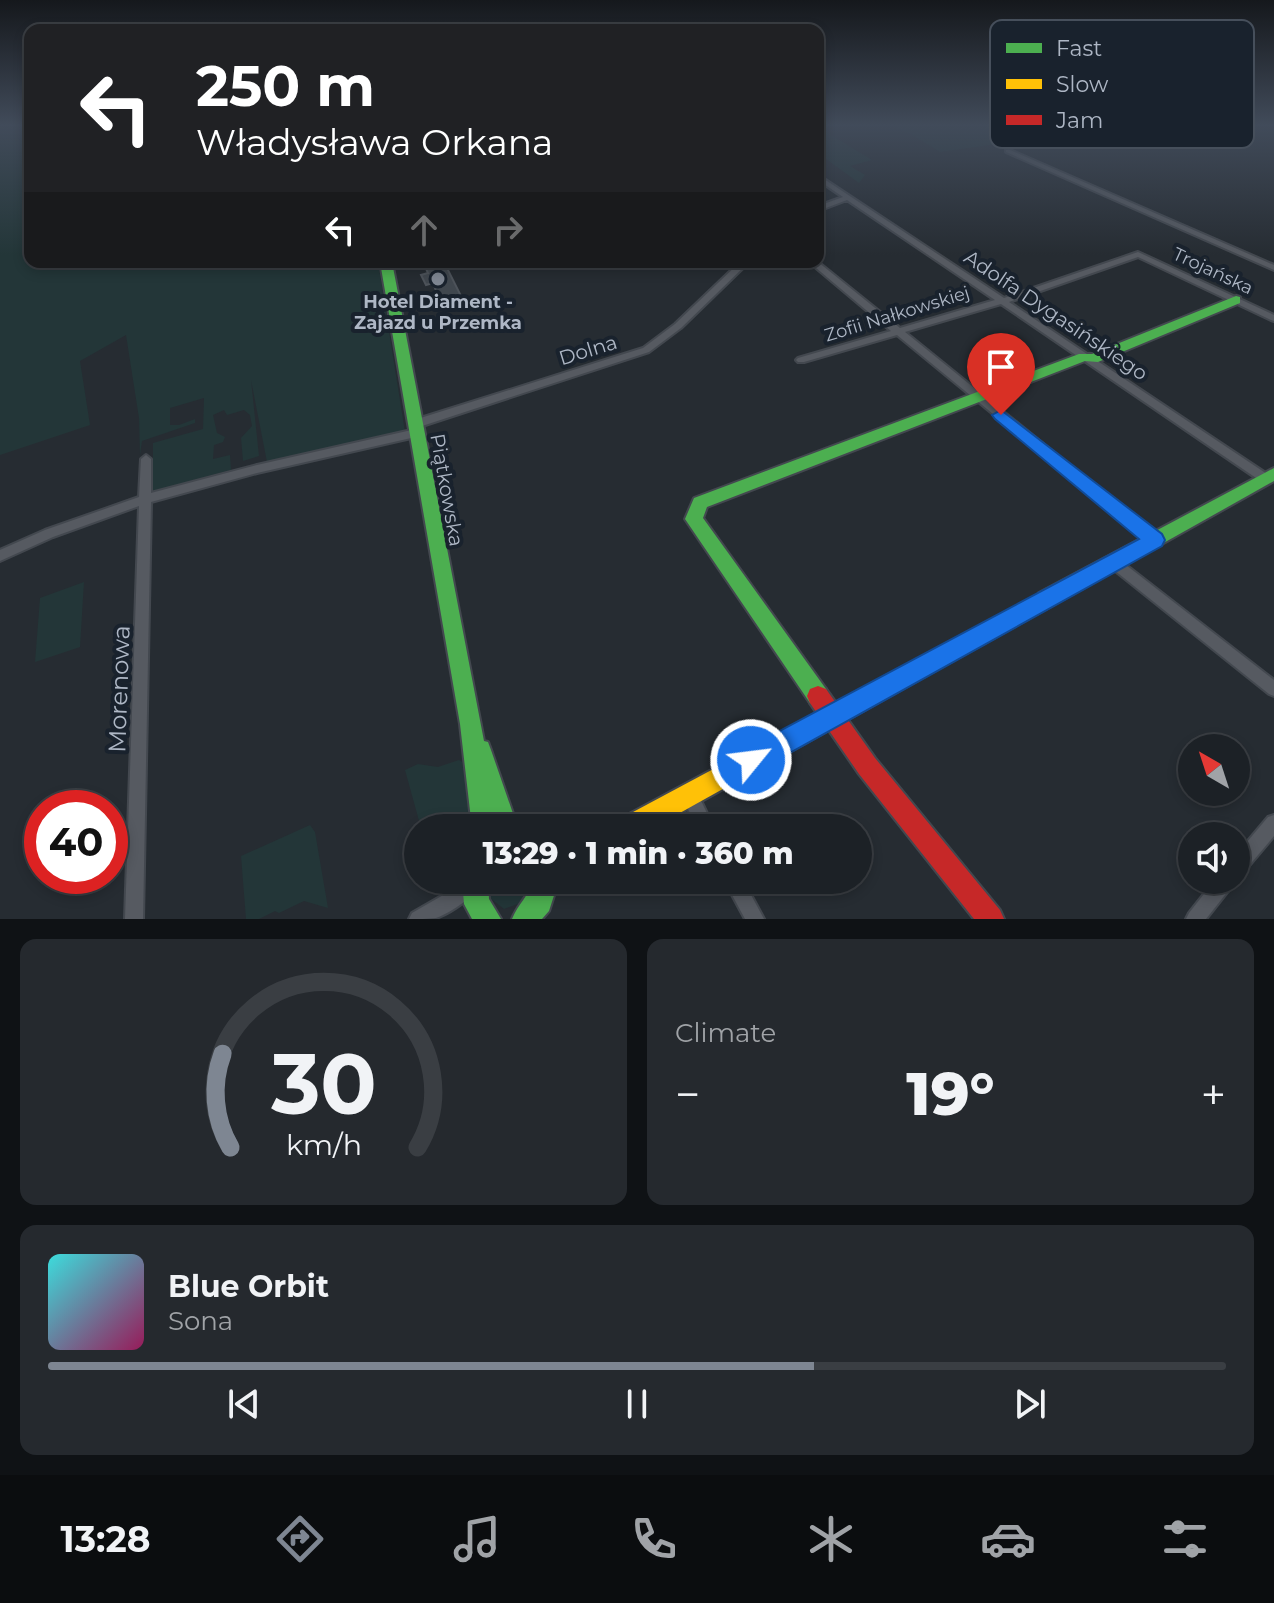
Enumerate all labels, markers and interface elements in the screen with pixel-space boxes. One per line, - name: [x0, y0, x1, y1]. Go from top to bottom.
- legend: [990, 20, 1254, 148]
- text: Fast: [1056, 35, 1102, 62]
- text: 250 m: [196, 52, 375, 120]
- icon: left: [64, 56, 168, 160]
- text: Slow: [1056, 71, 1109, 98]
- text: Jam: [1055, 107, 1103, 134]
- text: Władysława Orkana: [196, 120, 553, 164]
- icon: left: [318, 208, 362, 252]
- icon: ahead: [402, 208, 446, 252]
- icon: right: [486, 208, 530, 252]
- street label: Trojańska: [1169, 243, 1257, 299]
- street label: Adolfa Dygasińskiego: [960, 245, 1152, 385]
- marker: Hotel Diament - Zajazd u Przemka: [429, 270, 447, 288]
- street label: Zofii Nałkowskiej: [822, 281, 972, 347]
- place label: Hotel Diament - Zajazd u Przemka: [354, 291, 522, 334]
- street label: Dolna: [556, 330, 620, 370]
- pin: [967, 333, 1035, 415]
- icon: arrive: [979, 345, 1023, 389]
- street label: Piątkowska: [425, 432, 469, 548]
- street label: Morenowa: [102, 625, 136, 753]
- position arrow: [709, 718, 793, 802]
- north arrow: [1178, 734, 1250, 806]
- map controls: [1178, 734, 1250, 894]
- speed limit sign: 40: [24, 790, 128, 894]
- button: sound: [1178, 822, 1250, 894]
- text: 13:29 · 1 min · 360 m: [482, 835, 794, 872]
- text: Climate: [675, 1017, 776, 1049]
- text: 30: [270, 1033, 376, 1135]
- text: 19°: [906, 1057, 995, 1130]
- text: −: [675, 1067, 700, 1121]
- text: +: [1201, 1067, 1226, 1121]
- text: km/h: [285, 1127, 362, 1162]
- text: Blue Orbit: [168, 1268, 329, 1305]
- text: Sona: [168, 1305, 233, 1337]
- icon: previous: [222, 1382, 266, 1426]
- icon: pause: [615, 1382, 659, 1426]
- icon: next: [1008, 1382, 1052, 1426]
- icon: directions: [272, 1511, 328, 1567]
- icon: music: [449, 1511, 505, 1567]
- icon: phone: [626, 1511, 682, 1567]
- icon: climate: [803, 1511, 859, 1567]
- icon: car: [980, 1511, 1036, 1567]
- icon: filters: [1157, 1511, 1213, 1567]
- text: 13:28: [61, 1517, 150, 1561]

